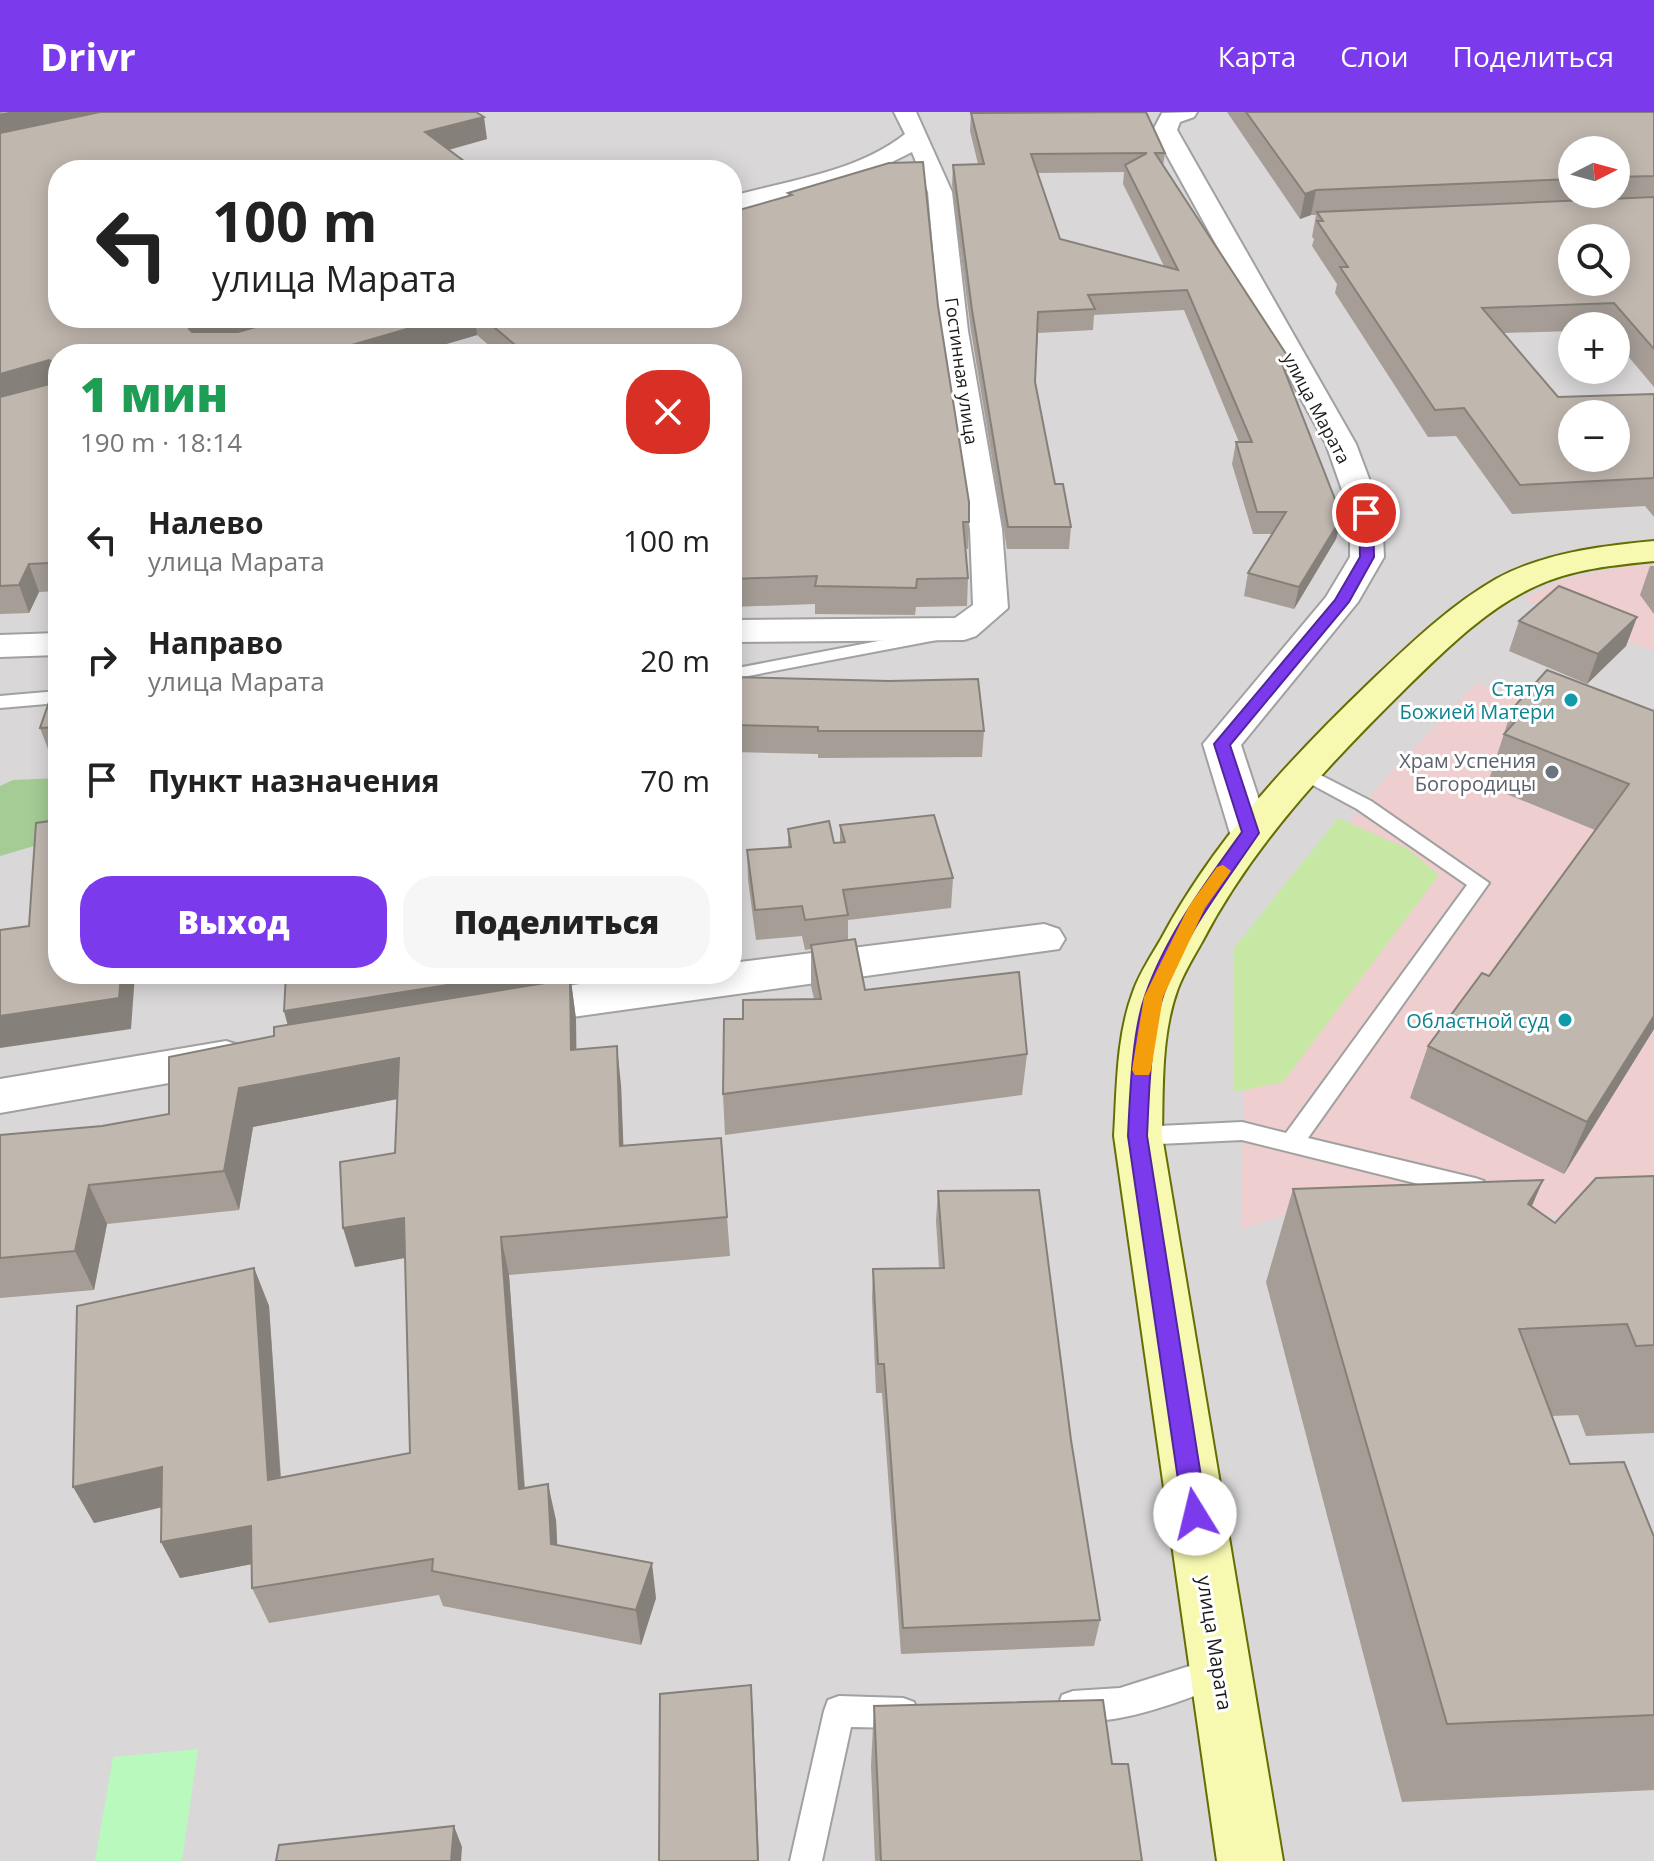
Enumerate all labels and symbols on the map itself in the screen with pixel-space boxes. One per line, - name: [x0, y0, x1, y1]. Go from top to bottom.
- north arrow: [1558, 136, 1630, 208]
- street label: Гостинная улица: [940, 296, 984, 446]
- street label: улица Марата: [1278, 348, 1356, 468]
- pin: [1332, 479, 1400, 547]
- place label: Статуя Божией Матери: [1399, 675, 1555, 725]
- marker: Статуя Божией Матери: [1562, 691, 1580, 709]
- place label: Храм Успения Богородицы: [1399, 747, 1536, 797]
- marker: Храм Успения Богородицы: [1543, 763, 1561, 781]
- place label: Областной суд: [1406, 1007, 1549, 1034]
- marker: Областной суд: [1556, 1011, 1574, 1029]
- position arrow: [1153, 1472, 1237, 1556]
- street label: улица Марата: [1191, 1574, 1239, 1712]

